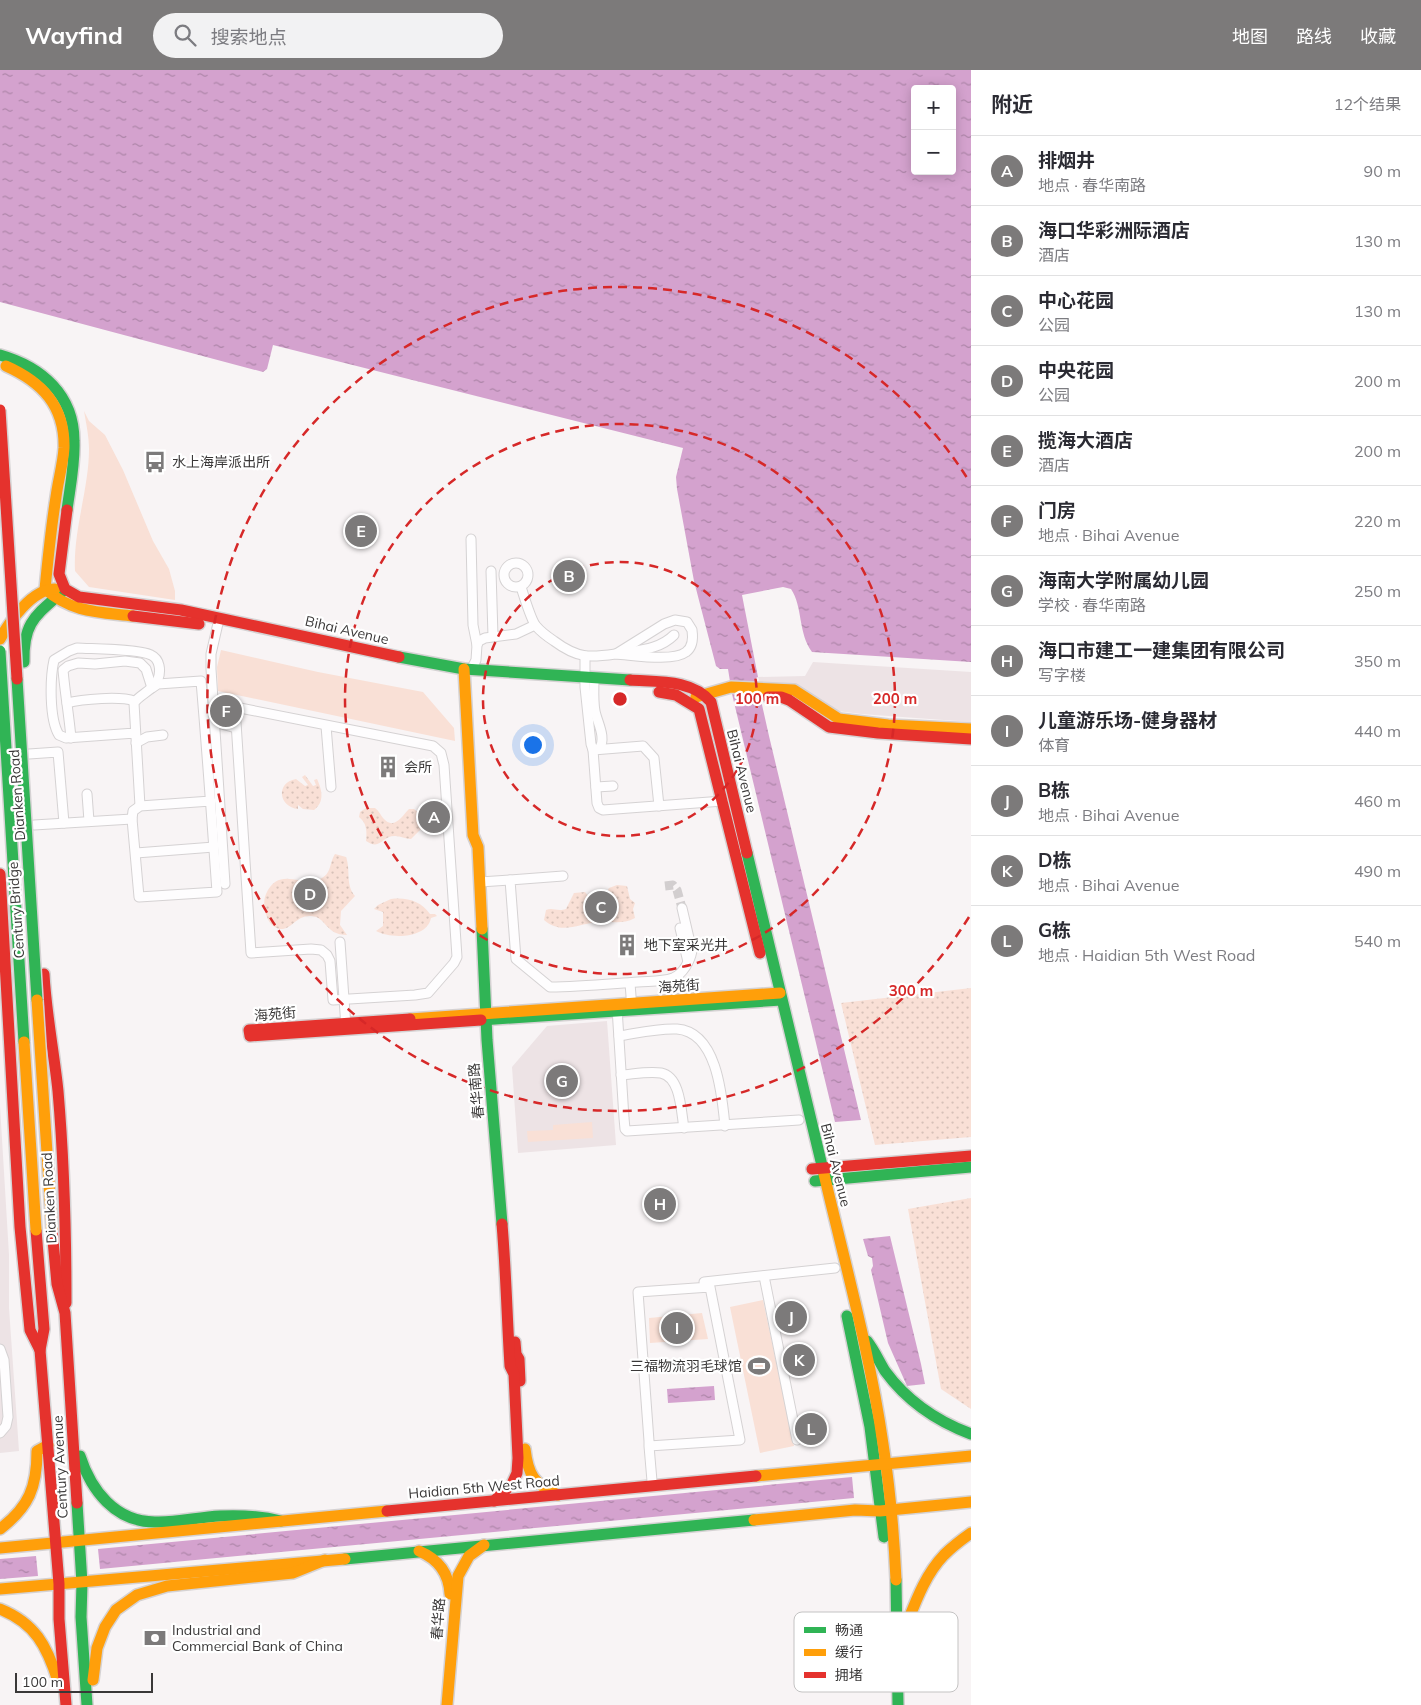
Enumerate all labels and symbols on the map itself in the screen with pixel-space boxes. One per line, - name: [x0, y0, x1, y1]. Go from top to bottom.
- bus stop icon: 水上海岸派出所: [142, 449, 168, 475]
- place label: 水上海岸派出所: [172, 453, 270, 471]
- pin: E: [345, 512, 377, 550]
- pin: B: [553, 557, 585, 595]
- street label: Bihai Avenue: [303, 612, 391, 648]
- text: 100 m: [735, 689, 779, 708]
- text: 200 m: [873, 689, 917, 708]
- centre of rings: [611, 690, 629, 708]
- pin: F: [210, 692, 242, 730]
- street label: Bihai Avenue: [723, 727, 761, 815]
- your location: [520, 732, 546, 758]
- street label: Dianken Road: [5, 749, 29, 841]
- building icon: 会所: [375, 754, 401, 780]
- place label: 会所: [404, 758, 432, 776]
- pin: A: [418, 798, 450, 836]
- street label: Century Bridge: [4, 861, 28, 959]
- pin: D: [294, 875, 326, 913]
- pin: C: [585, 888, 617, 926]
- building icon: 地下室采光井: [614, 932, 640, 958]
- place label: 地下室采光井: [644, 936, 728, 954]
- street label: 海苑街: [657, 976, 701, 996]
- text: 300 m: [889, 981, 933, 1000]
- street label: 海苑街: [253, 1003, 297, 1025]
- street label: 春华南路: [465, 1062, 487, 1120]
- pin: G: [546, 1062, 578, 1100]
- street label: Bihai Avenue: [817, 1121, 855, 1209]
- street label: Dianken Road: [38, 1152, 60, 1244]
- pin: H: [644, 1185, 676, 1223]
- pin: J: [775, 1298, 807, 1336]
- pin: I: [661, 1309, 693, 1347]
- pin: K: [783, 1341, 815, 1379]
- sports icon: 三福物流羽毛球馆: [746, 1353, 772, 1379]
- place label: 三福物流羽毛球馆: [630, 1357, 742, 1375]
- pin: L: [795, 1410, 827, 1448]
- street label: Century Avenue: [48, 1415, 72, 1519]
- street label: Haidian 5th West Road: [408, 1471, 560, 1503]
- street label: 春华路: [428, 1597, 448, 1641]
- legend: [794, 1612, 958, 1692]
- place label: Industrial and Commercial Bank of China: [172, 1621, 343, 1655]
- text: 畅通: [835, 1621, 863, 1639]
- bank icon: Industrial and Commercial Bank of China: [142, 1625, 168, 1651]
- text: 缓行: [835, 1643, 863, 1661]
- text: 拥堵: [835, 1666, 863, 1684]
- scale bar: [15, 1670, 152, 1693]

